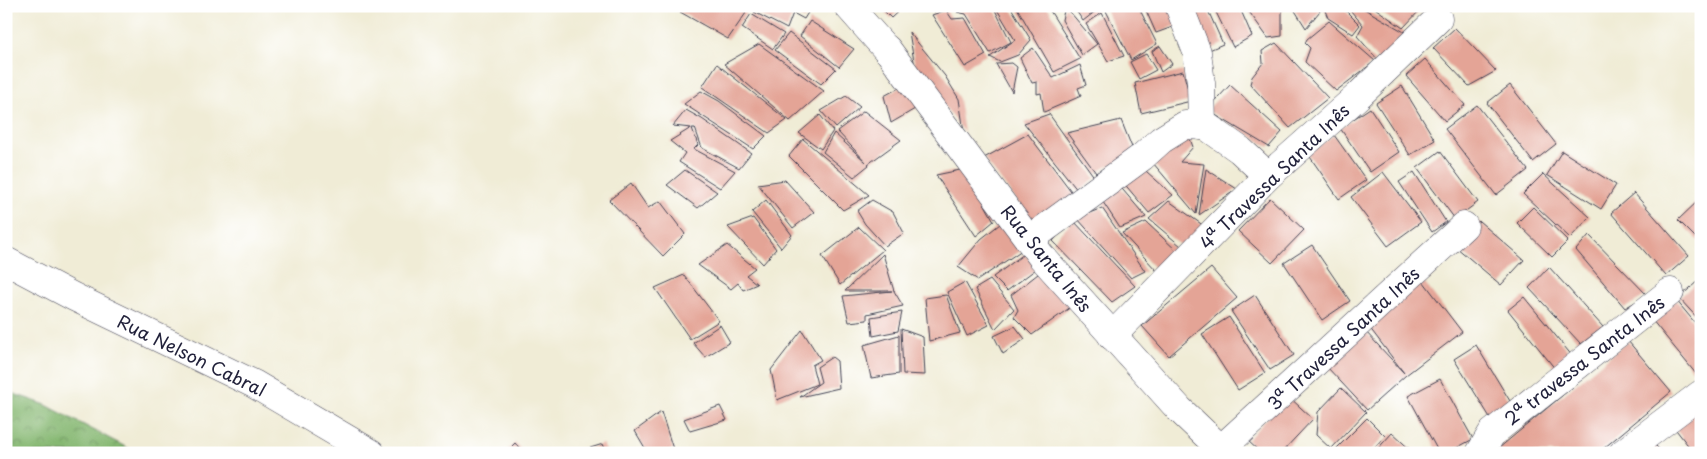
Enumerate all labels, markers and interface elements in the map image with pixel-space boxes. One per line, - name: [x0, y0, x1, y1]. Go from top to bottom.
- street label: 4ª Travessa Santa Inês: [1193, 97, 1355, 255]
- street label: Rua Santa Inês: [995, 198, 1099, 318]
- street label: 3ª Travessa Santa Inês: [1261, 260, 1425, 416]
- street label: 2ª travessa Santa Inês: [1498, 289, 1670, 431]
- street label: Rua Nelson Cabral: [113, 307, 271, 403]

